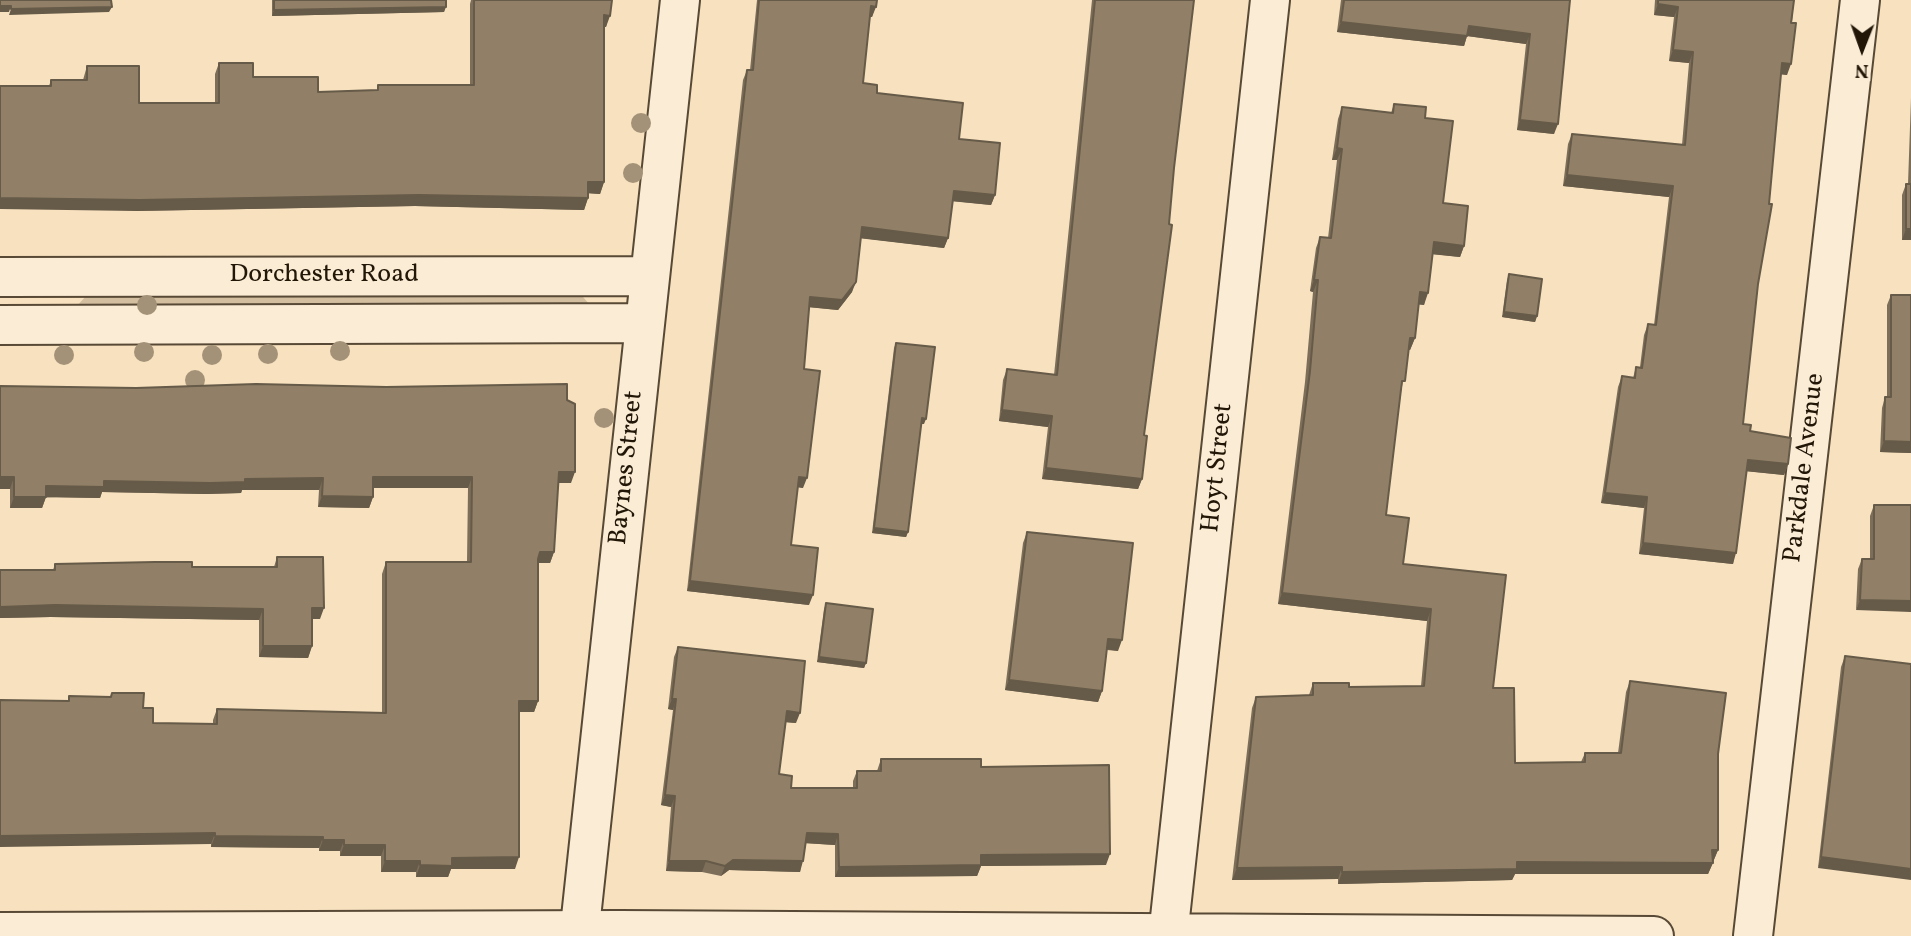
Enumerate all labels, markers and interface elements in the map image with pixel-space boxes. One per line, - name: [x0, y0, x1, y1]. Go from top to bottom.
- north arrow: [1827, 14, 1897, 84]
- text: N: [1855, 57, 1869, 83]
- street label: Dorchester Road: [229, 260, 419, 292]
- street label: Parkdale Avenue: [1779, 371, 1833, 565]
- street label: Baynes Street: [604, 389, 652, 547]
- street label: Hoyt Street: [1197, 402, 1241, 534]

